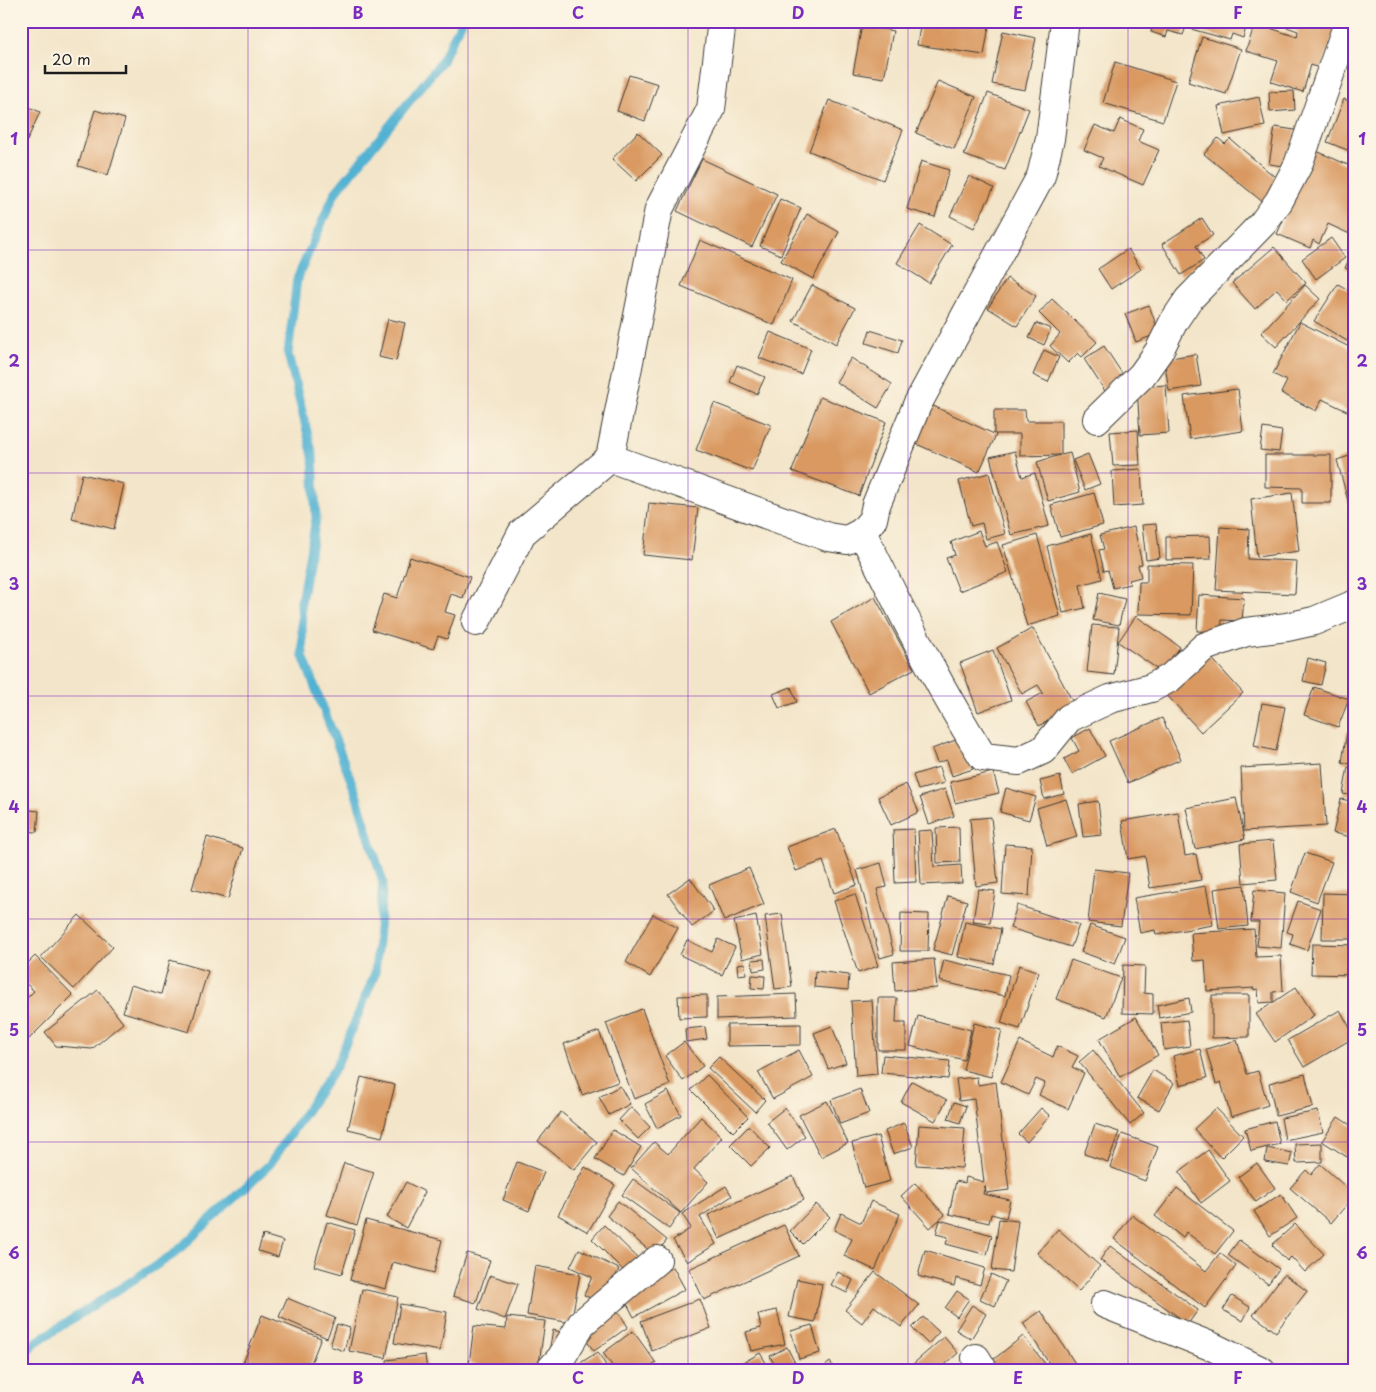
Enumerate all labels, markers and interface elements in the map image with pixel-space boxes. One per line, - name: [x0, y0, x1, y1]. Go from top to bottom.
- text: A: [132, 0, 145, 24]
- text: B: [353, 0, 364, 24]
- text: C: [572, 0, 584, 24]
- text: D: [792, 0, 804, 24]
- text: E: [1013, 0, 1023, 24]
- text: F: [1233, 0, 1243, 24]
- scale bar: [45, 42, 126, 74]
- text: 20 m: [52, 47, 91, 70]
- text: 1: [10, 126, 18, 150]
- text: 1: [1358, 126, 1366, 150]
- text: 2: [8, 348, 20, 372]
- text: 2: [1356, 348, 1368, 372]
- text: 3: [9, 571, 19, 595]
- text: 3: [1357, 571, 1367, 595]
- text: 4: [9, 794, 20, 818]
- text: 4: [1357, 794, 1368, 818]
- text: 5: [9, 1017, 19, 1041]
- text: 5: [1357, 1017, 1367, 1041]
- text: 6: [8, 1240, 20, 1264]
- text: 6: [1356, 1240, 1368, 1264]
- text: A: [132, 1365, 145, 1389]
- text: B: [353, 1365, 364, 1389]
- text: C: [572, 1365, 584, 1389]
- text: D: [792, 1365, 804, 1389]
- text: E: [1013, 1365, 1023, 1389]
- text: F: [1233, 1365, 1243, 1389]

